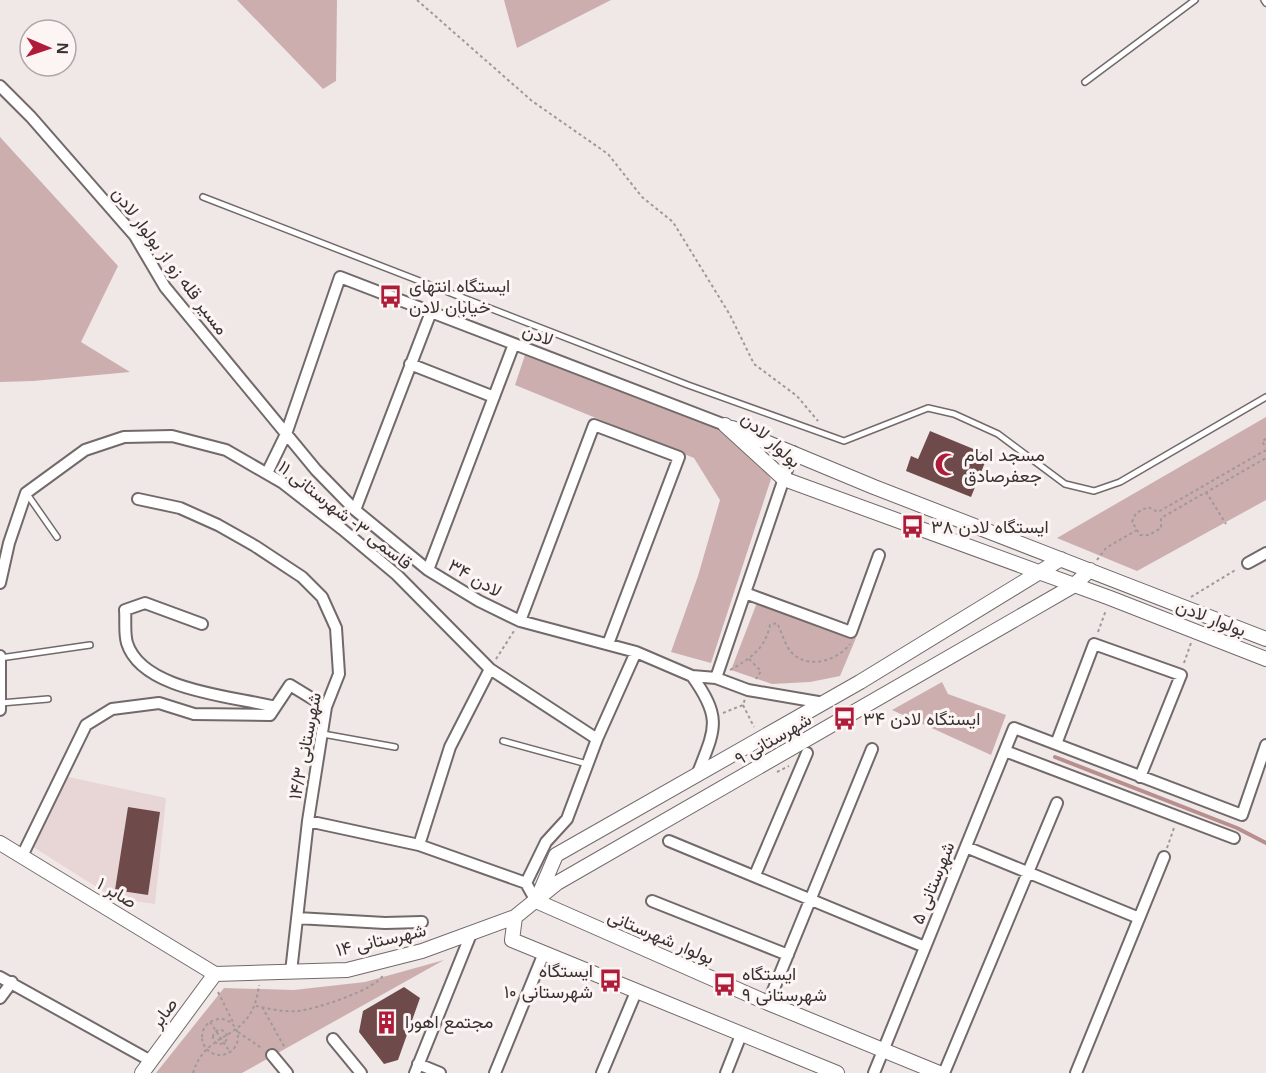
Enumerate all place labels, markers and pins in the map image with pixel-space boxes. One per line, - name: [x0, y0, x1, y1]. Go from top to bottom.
- place label: ایستگاه انتهای خیابان لادن: [409, 276, 510, 317]
- bus stop icon: ایستگاه انتهای خیابان لادن: [378, 283, 404, 309]
- place label: مسجد امام جعفرصادق: [964, 445, 1045, 487]
- mosque icon: مسجد امام جعفرصادق: [933, 452, 959, 478]
- bus stop icon: ایستگاه لادن ۳۸: [900, 514, 926, 540]
- place label: ایستگاه لادن ۳۸: [931, 517, 1049, 537]
- bus stop icon: ایستگاه لادن ۳۴: [832, 706, 858, 732]
- place label: ایستگاه لادن ۳۴: [863, 709, 980, 729]
- place label: ایستگاه شهرستانی ۱۰: [504, 961, 593, 1003]
- place label: ایستگاه شهرستانی ۹: [742, 964, 827, 1006]
- bus stop icon: ایستگاه شهرستانی ۱۰: [598, 968, 624, 994]
- bus stop icon: ایستگاه شهرستانی ۹: [711, 971, 737, 997]
- building icon: مجتمع اهورا: [374, 1009, 400, 1035]
- place label: مجتمع اهورا: [405, 1012, 493, 1034]

